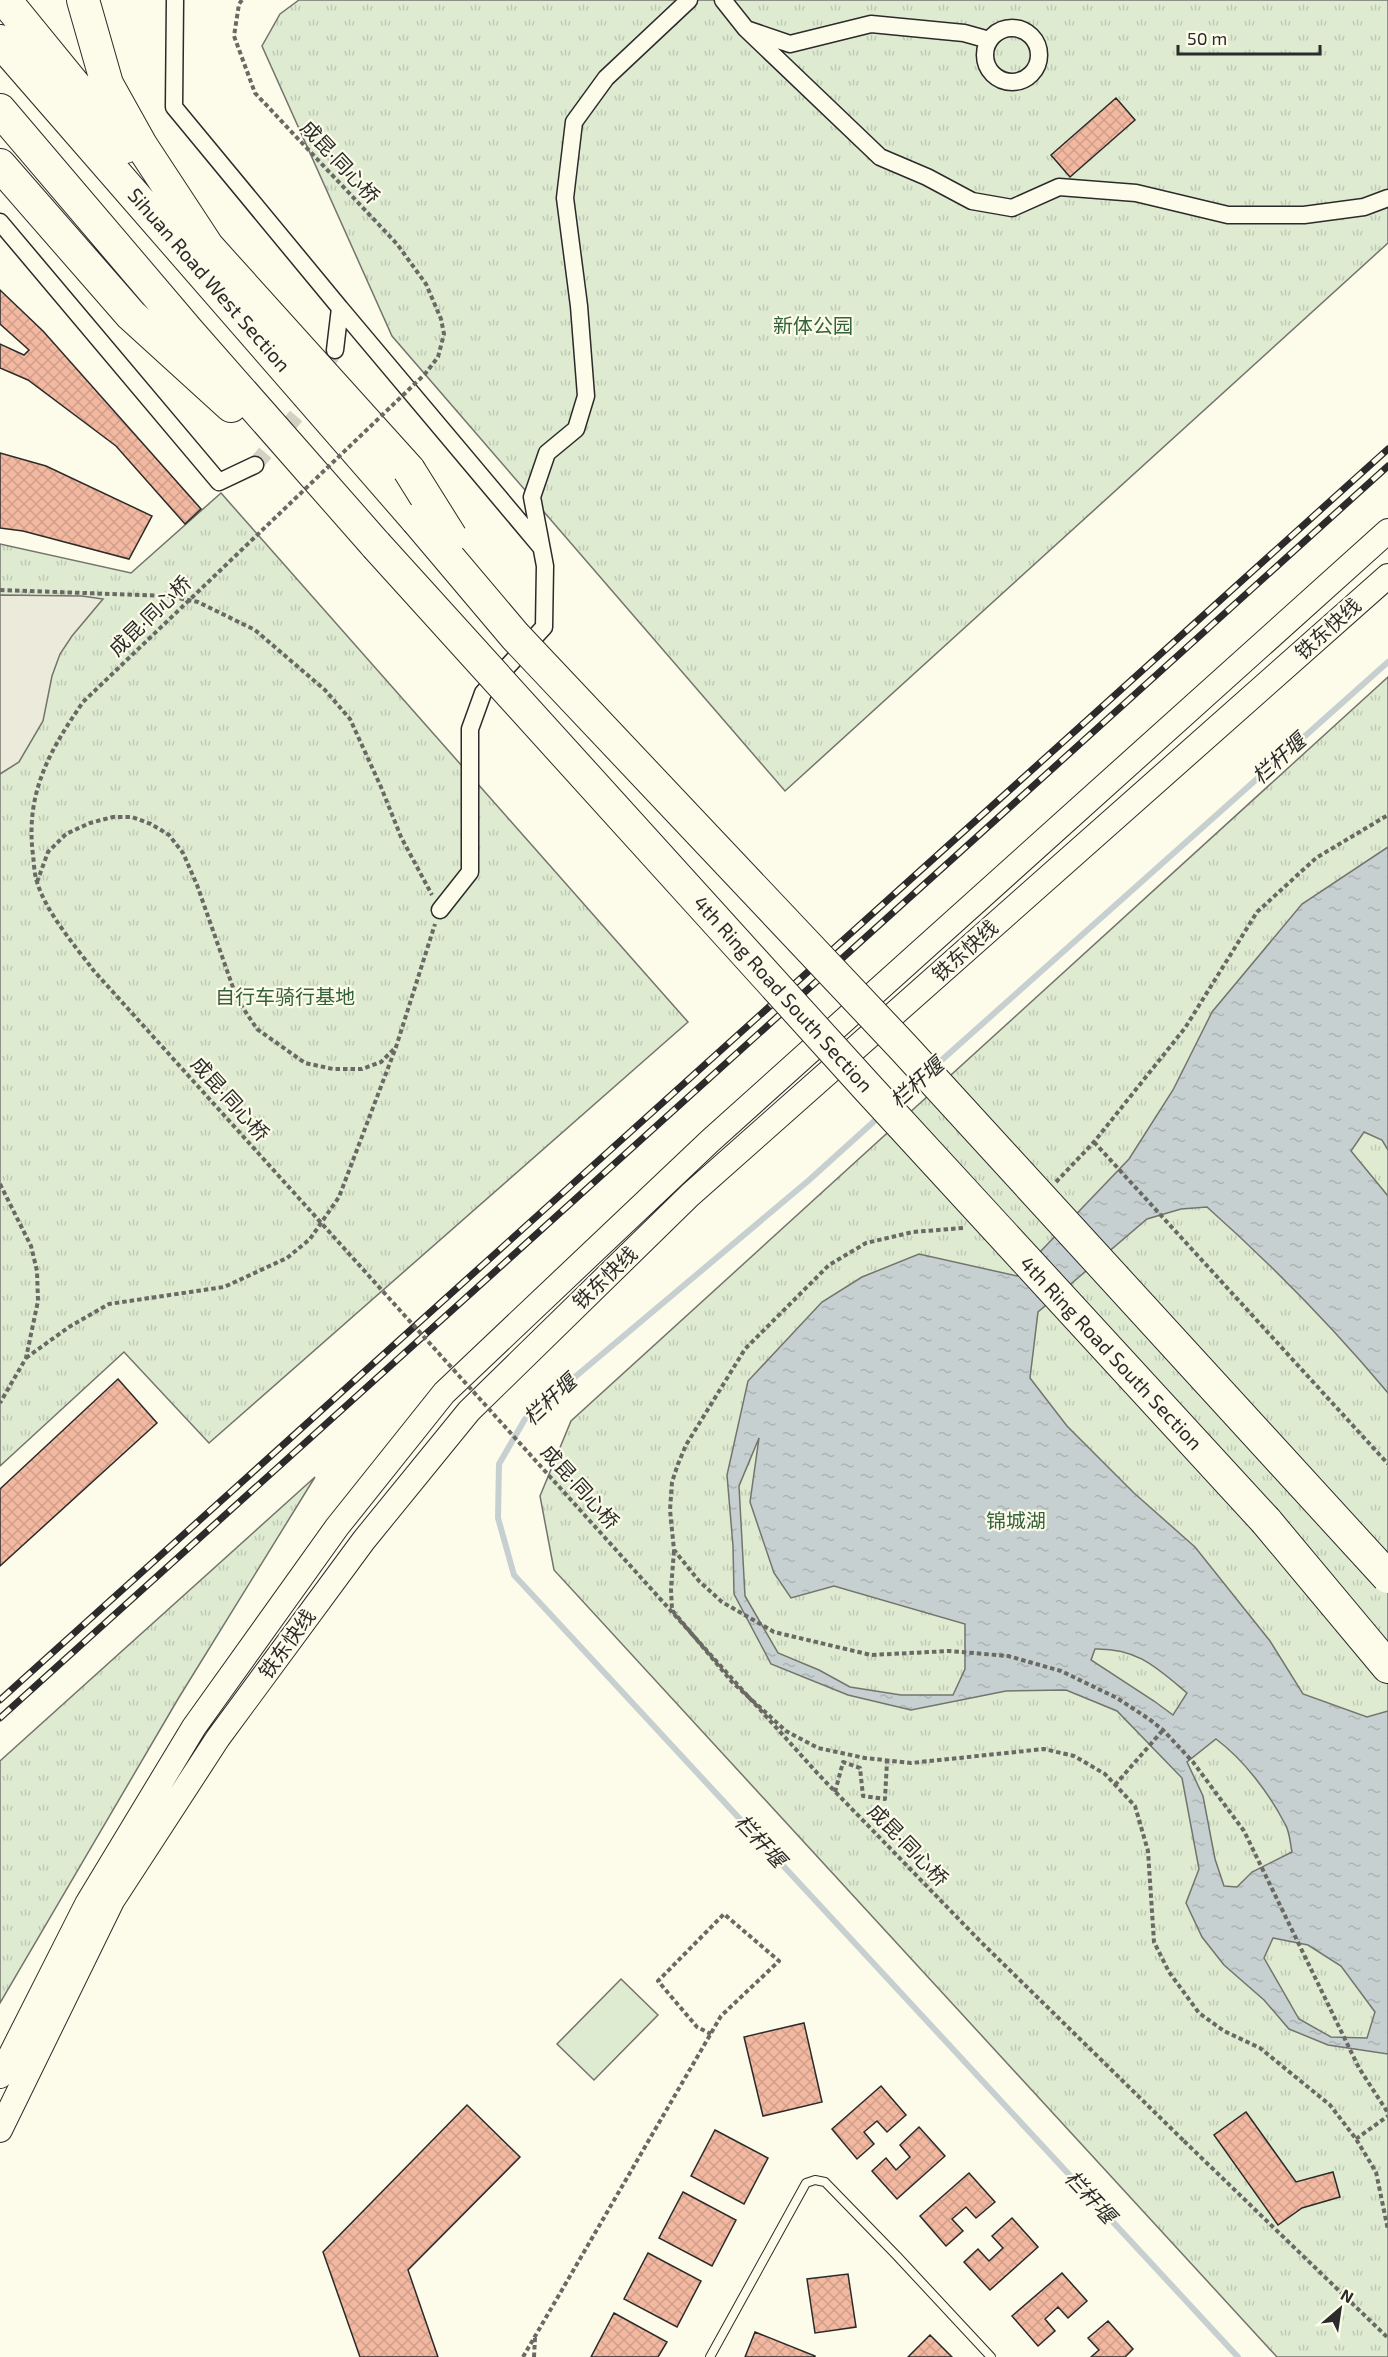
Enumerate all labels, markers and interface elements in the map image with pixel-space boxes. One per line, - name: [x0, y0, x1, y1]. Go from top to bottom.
- scale bar: [1178, 18, 1320, 56]
- text: 50 m: [1187, 27, 1227, 49]
- street label: 成昆·同心桥: [296, 115, 385, 208]
- street label: Sihuan Road West Section: [123, 183, 296, 376]
- park label: 新体公园: [773, 313, 853, 337]
- street label: 成昆·同心桥: [103, 570, 195, 660]
- street label: 铁东快线: [1290, 593, 1365, 664]
- water label: 栏杆堰: [1246, 726, 1312, 788]
- street label: 4th Ring Road South Section: [689, 890, 878, 1097]
- street label: 铁东快线: [927, 915, 1002, 986]
- park label: 自行车骑行基地: [215, 984, 355, 1008]
- water label: 栏杆堰: [884, 1050, 950, 1112]
- street label: 成昆·同心桥: [187, 1051, 275, 1145]
- street label: 铁东快线: [567, 1241, 641, 1314]
- street label: 4th Ring Road South Section: [1016, 1250, 1208, 1454]
- water label: 栏杆堰: [517, 1366, 583, 1430]
- street label: 成昆·同心桥: [537, 1439, 625, 1533]
- park label: 锦城湖: [986, 1508, 1046, 1532]
- street label: 铁东快线: [253, 1604, 319, 1683]
- street label: 成昆·同心桥: [864, 1798, 954, 1890]
- water label: 栏杆堰: [730, 1808, 794, 1874]
- water label: 栏杆堰: [1060, 2164, 1124, 2230]
- north arrow: [1310, 2279, 1370, 2339]
- text: N: [1338, 2284, 1357, 2307]

